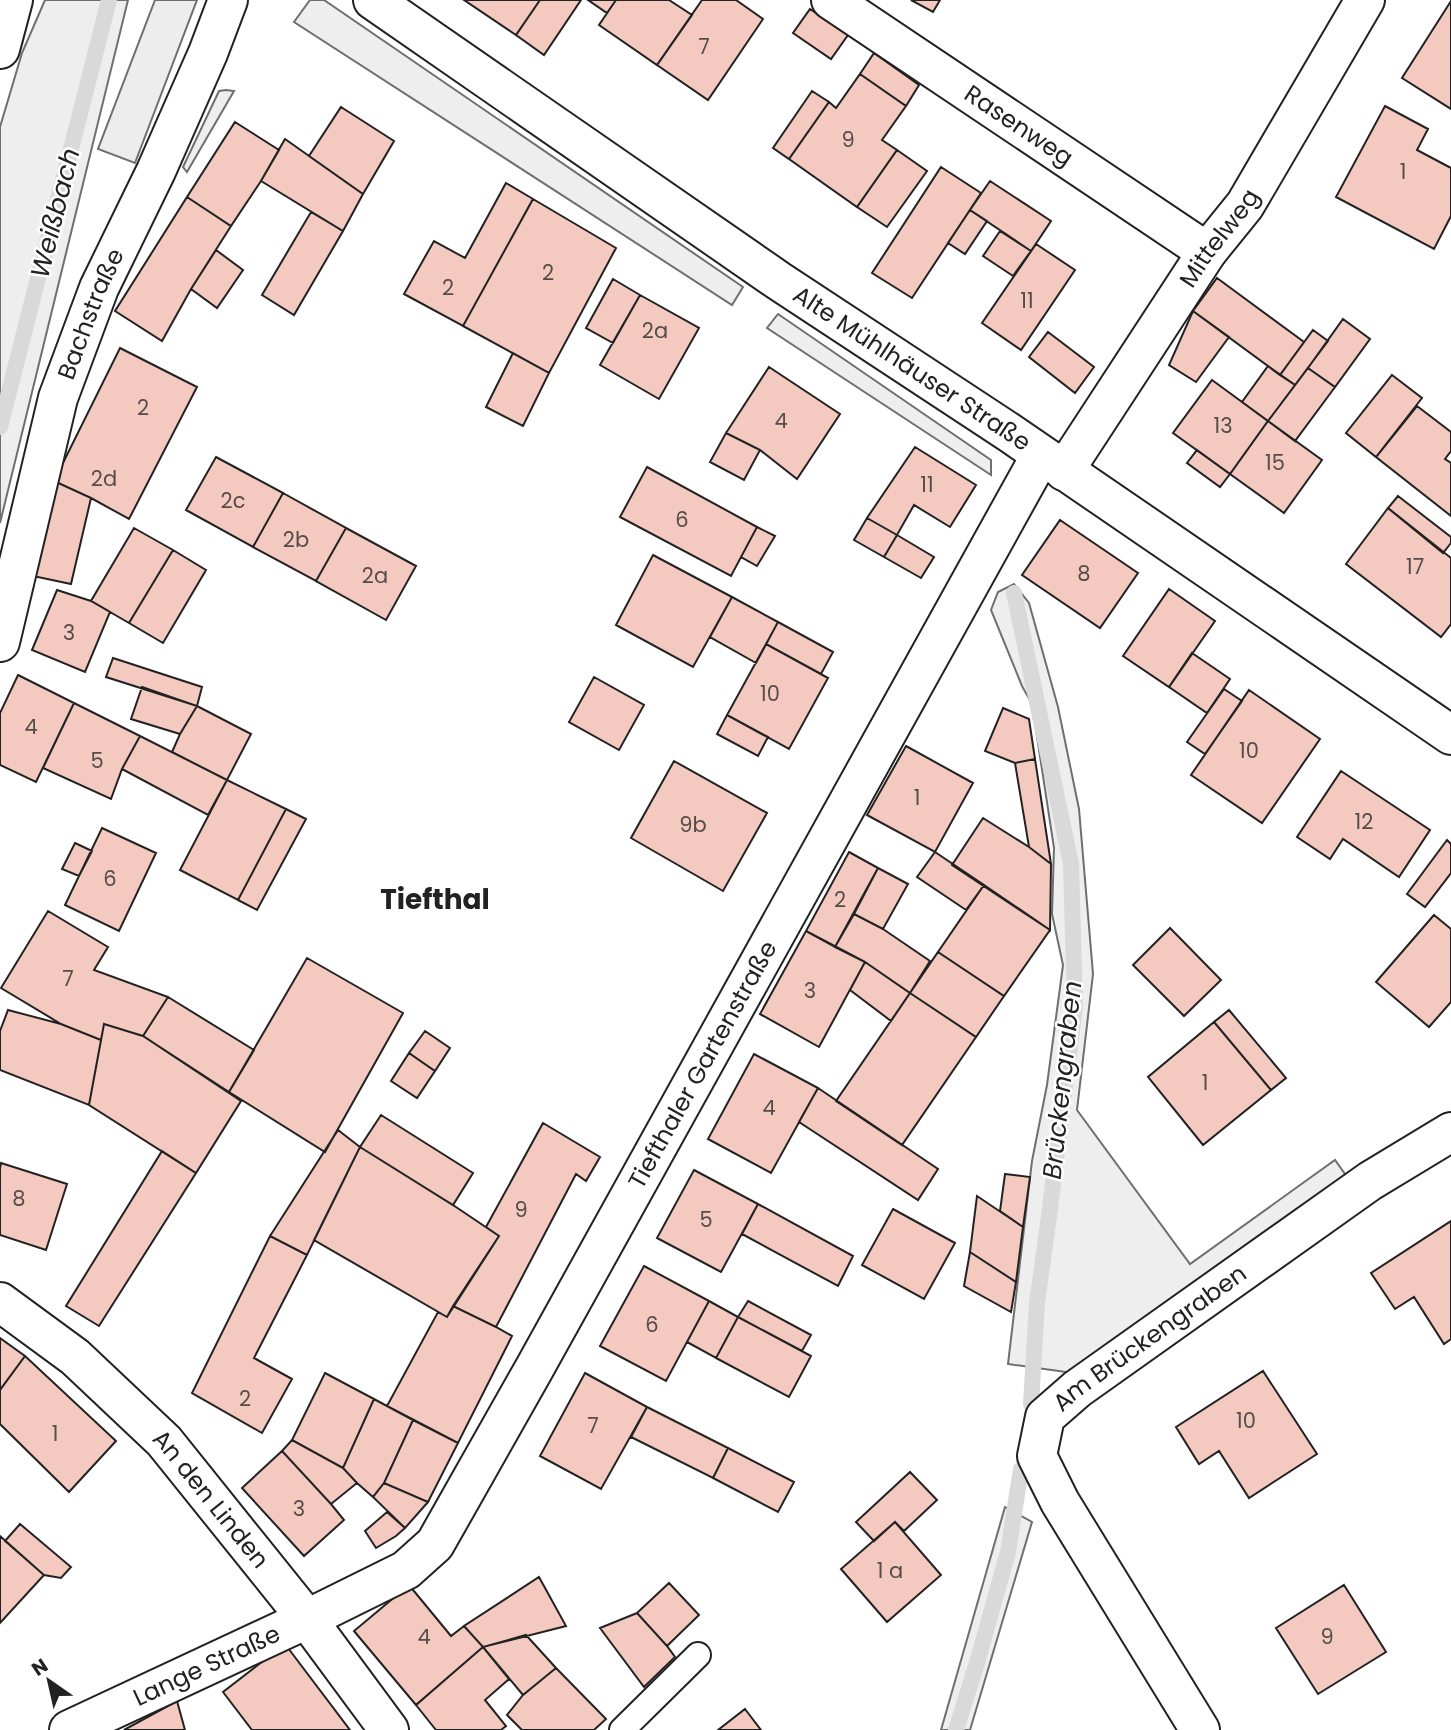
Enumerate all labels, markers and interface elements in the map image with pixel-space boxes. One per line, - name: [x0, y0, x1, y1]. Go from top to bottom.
- house number: 7: [698, 32, 710, 61]
- street label: Rasenweg: [958, 77, 1080, 174]
- house number: 9: [841, 125, 855, 154]
- water label: Weißbach: [21, 144, 89, 282]
- house number: 1: [1400, 157, 1406, 186]
- street label: Mittelweg: [1171, 183, 1267, 294]
- street label: Bachstraße: [49, 243, 132, 384]
- house number: 2: [542, 258, 554, 287]
- house number: 2: [442, 273, 454, 302]
- street label: Alte Mühlhäuser Straße: [787, 278, 1038, 459]
- house number: 11: [1020, 286, 1034, 315]
- house number: 2a: [642, 316, 668, 345]
- house number: 2: [137, 393, 149, 422]
- house number: 4: [774, 406, 788, 435]
- house number: 13: [1213, 411, 1233, 440]
- house number: 15: [1265, 448, 1285, 477]
- house number: 2d: [91, 464, 117, 493]
- house number: 11: [920, 470, 934, 499]
- house number: 2c: [221, 486, 245, 515]
- house number: 6: [675, 505, 689, 534]
- house number: 2b: [283, 525, 309, 554]
- house number: 17: [1406, 552, 1424, 581]
- house number: 8: [1077, 559, 1091, 588]
- house number: 2a: [362, 561, 388, 590]
- house number: 3: [63, 618, 75, 647]
- house number: 10: [760, 679, 780, 708]
- house number: 4: [24, 712, 38, 741]
- house number: 10: [1239, 736, 1259, 765]
- house number: 5: [90, 746, 104, 775]
- house number: 1: [914, 783, 920, 812]
- house number: 12: [1355, 807, 1373, 836]
- house number: 9b: [679, 810, 707, 839]
- house number: 6: [103, 864, 117, 893]
- district label: Tiefthal: [380, 880, 490, 919]
- house number: 2: [834, 885, 846, 914]
- street label: Tiefthaler Gartenstraße: [620, 935, 784, 1194]
- house number: 7: [62, 964, 74, 993]
- house number: 3: [804, 976, 816, 1005]
- water label: Brückengraben: [1034, 979, 1090, 1181]
- house number: 1: [1202, 1068, 1208, 1097]
- house number: 4: [762, 1093, 776, 1122]
- house number: 8: [12, 1184, 26, 1213]
- house number: 9: [514, 1195, 528, 1224]
- house number: 5: [699, 1205, 713, 1234]
- street label: Am Brückengraben: [1045, 1257, 1253, 1419]
- house number: 6: [645, 1310, 659, 1339]
- house number: 2: [239, 1384, 251, 1413]
- house number: 10: [1236, 1406, 1256, 1435]
- house number: 7: [587, 1411, 599, 1440]
- house number: 1: [52, 1419, 58, 1448]
- street label: An den Linden: [146, 1422, 277, 1575]
- house number: 3: [293, 1494, 305, 1523]
- house number: 1 a: [877, 1556, 903, 1585]
- street label: Lange Straße: [128, 1617, 285, 1714]
- house number: 4: [417, 1622, 431, 1651]
- house number: 9: [1320, 1622, 1334, 1651]
- north arrow: [14, 1646, 84, 1716]
- text: N: [26, 1652, 53, 1683]

